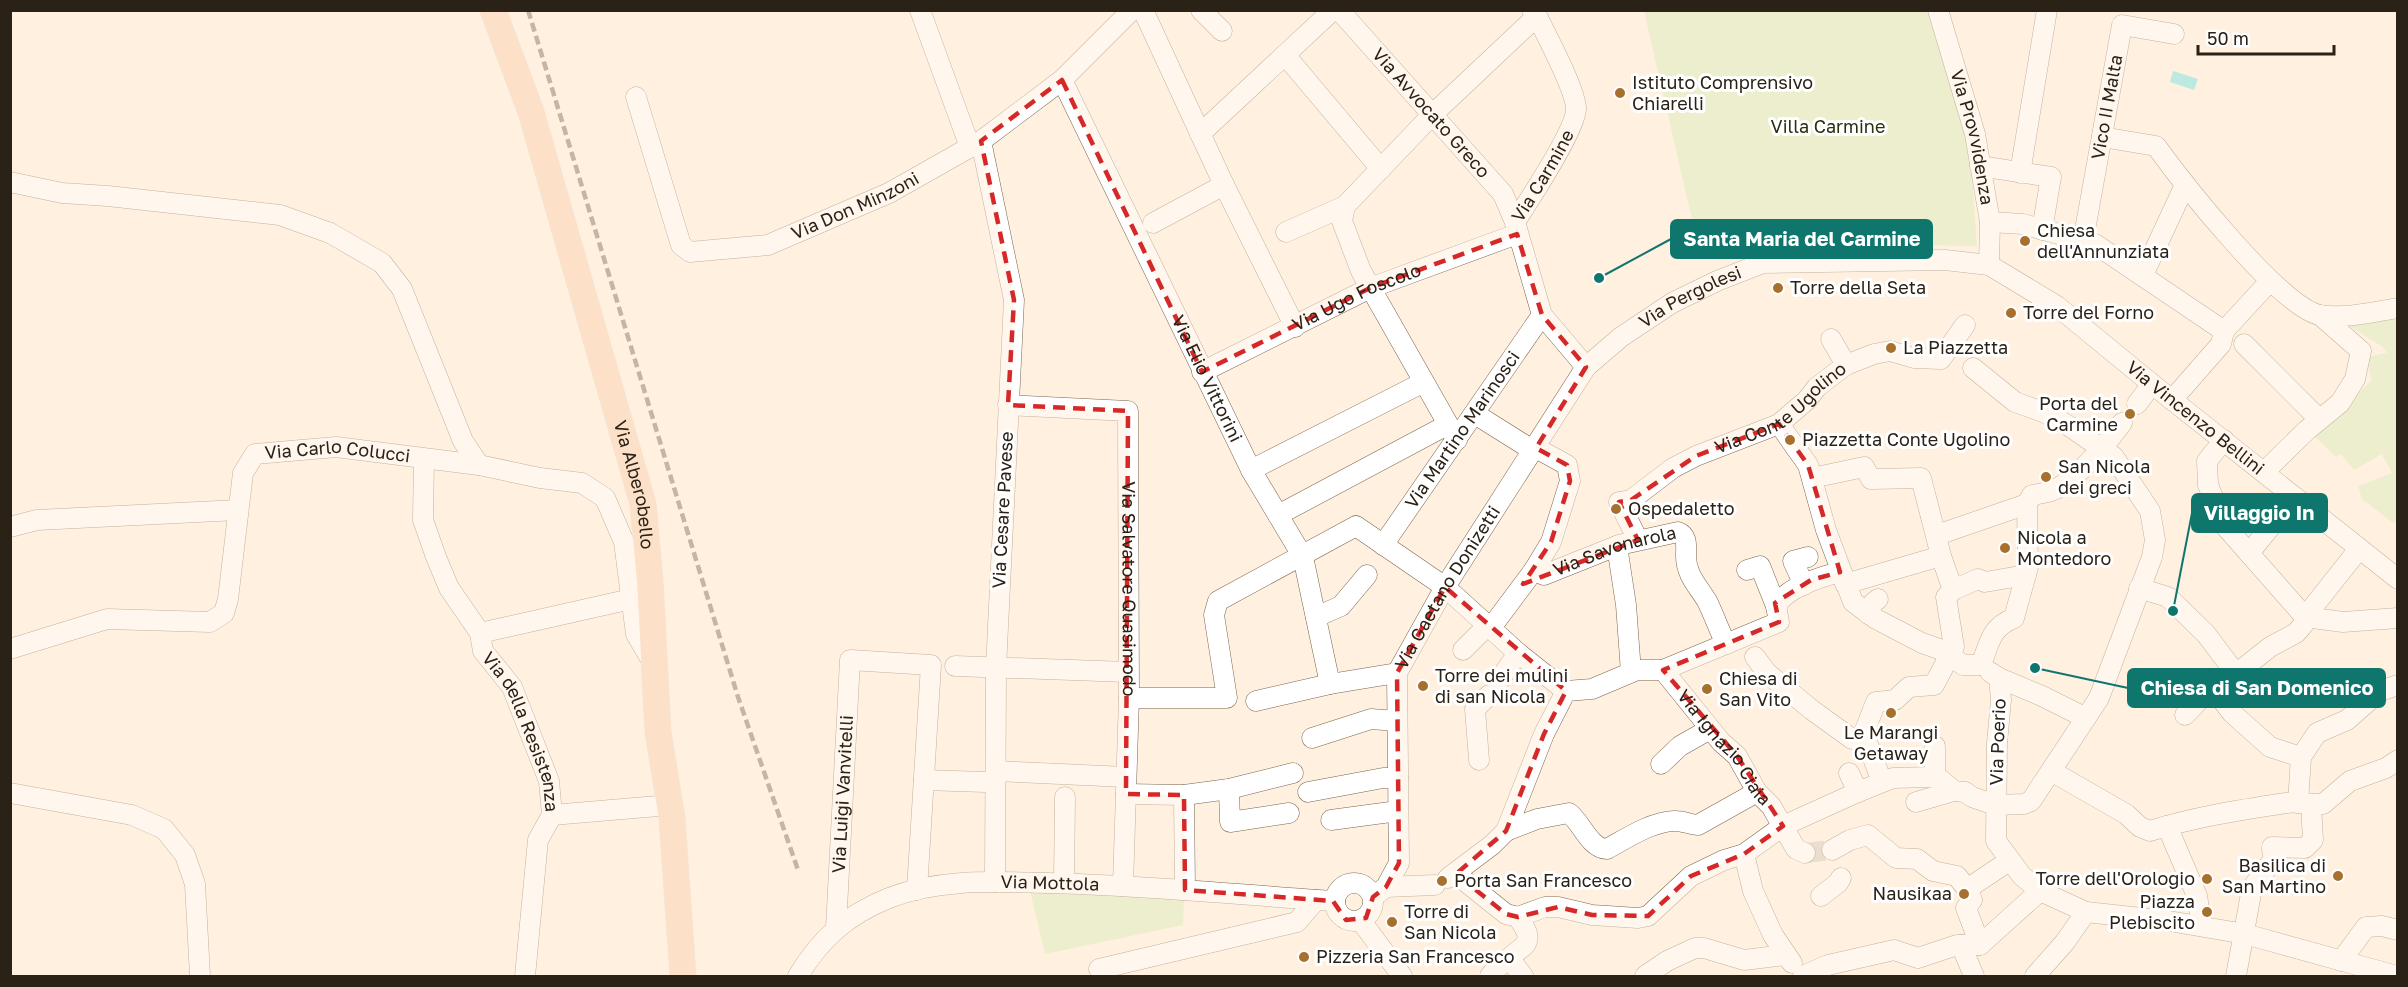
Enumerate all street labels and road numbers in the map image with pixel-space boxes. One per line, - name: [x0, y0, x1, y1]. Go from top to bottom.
- street label: Via Avvocato Greco: [1368, 43, 1495, 182]
- street label: Vico II Malta: [2086, 53, 2126, 161]
- street label: Via Provvidenza: [1946, 67, 1999, 206]
- street label: Via Carmine: [1506, 126, 1578, 226]
- street label: Via Don Minzoni: [788, 166, 922, 244]
- street label: Via Ugo Foscolo: [1288, 258, 1424, 335]
- street label: Via Pergolesi: [1634, 261, 1744, 332]
- street label: Via Elio Vittorini: [1168, 311, 1248, 445]
- street label: Via Martino Marinosci: [1400, 346, 1524, 512]
- street label: Via Vincenzo Bellini: [2122, 356, 2269, 479]
- street label: Via Conte Ugolino: [1711, 357, 1850, 458]
- street label: Via Alberobello: [610, 418, 659, 550]
- street label: Via Cesare Pavese: [987, 431, 1017, 589]
- street label: Via Carlo Colucci: [264, 434, 412, 466]
- street label: Via Salvatore Quasimodo: [1118, 481, 1141, 697]
- street label: Via Gaetano Donizetti: [1389, 501, 1504, 673]
- street label: Via Savonarola: [1549, 521, 1678, 580]
- street label: Via della Resistenza: [478, 647, 564, 813]
- street label: Via Ignazio Ciaia: [1673, 685, 1776, 809]
- street label: Via Poerio: [1984, 698, 2010, 786]
- street label: Via Luigi Vanvitelli: [827, 714, 857, 874]
- street label: Via Mottola: [1000, 870, 1100, 895]

